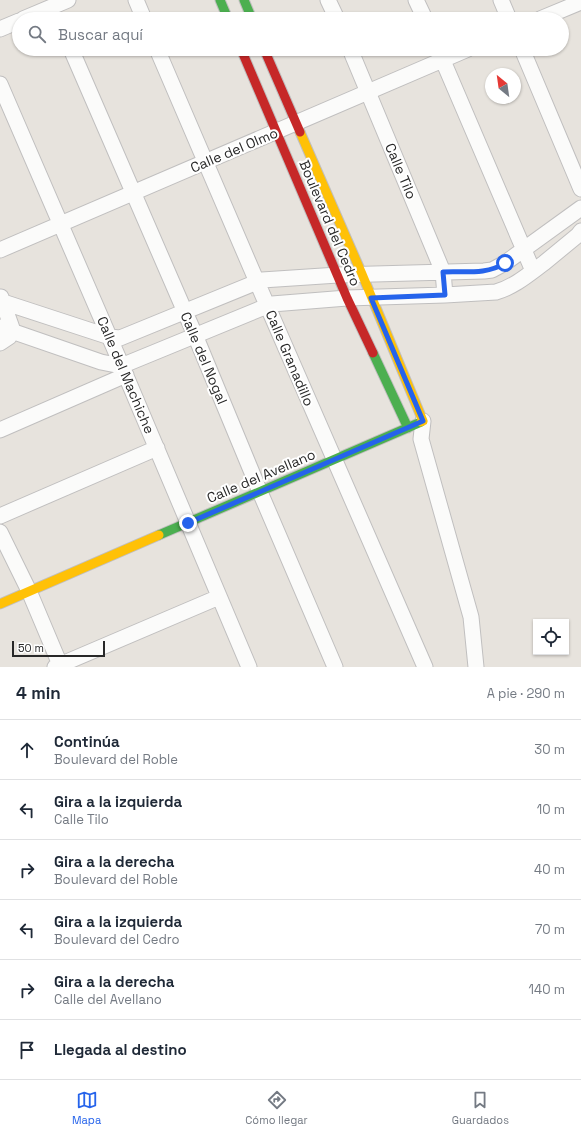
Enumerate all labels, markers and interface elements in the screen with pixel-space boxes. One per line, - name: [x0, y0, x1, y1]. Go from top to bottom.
- search box: [12, 12, 569, 56]
- icon: search: [26, 23, 48, 45]
- text: Buscar aquí: [58, 25, 143, 44]
- north arrow: [485, 68, 521, 104]
- street label: Calle del Olmo: [187, 123, 281, 177]
- street label: Calle Tilo: [381, 140, 421, 202]
- street label: Boulevard del Cedro: [295, 157, 365, 289]
- route start: [496, 254, 514, 272]
- street label: Calle Granadillo: [262, 307, 318, 409]
- street label: Calle del Nogal: [176, 309, 232, 407]
- street label: Calle del Machiche: [93, 314, 159, 436]
- street label: Calle del Avellano: [204, 445, 318, 507]
- route end: [179, 514, 197, 532]
- map controls: [533, 619, 569, 655]
- button: locate: [533, 619, 569, 655]
- scale bar: [12, 639, 105, 658]
- text: 50 m: [18, 641, 44, 655]
- text: 4 min: [16, 682, 61, 704]
- text: A pie · 290 m: [487, 685, 565, 702]
- text: Continúa: [54, 732, 120, 751]
- icon: ahead: [16, 739, 38, 761]
- text: 30 m: [534, 741, 565, 758]
- text: Boulevard del Roble: [54, 751, 178, 768]
- text: Gira a la izquierda: [54, 792, 182, 811]
- icon: left: [16, 799, 38, 821]
- text: 10 m: [537, 801, 565, 818]
- text: Calle Tilo: [54, 811, 109, 828]
- text: Gira a la derecha: [54, 852, 174, 871]
- icon: right: [16, 859, 38, 881]
- text: 40 m: [534, 861, 565, 878]
- text: Boulevard del Roble: [54, 871, 178, 888]
- text: Gira a la izquierda: [54, 912, 182, 931]
- icon: left: [16, 919, 38, 941]
- text: 70 m: [535, 921, 565, 938]
- text: Boulevard del Cedro: [54, 931, 180, 948]
- text: Gira a la derecha: [54, 972, 174, 991]
- icon: right: [16, 979, 38, 1001]
- text: 140 m: [529, 981, 565, 998]
- text: Calle del Avellano: [54, 991, 162, 1008]
- icon: arrive: [16, 1039, 38, 1061]
- text: Llegada al destino: [54, 1040, 187, 1059]
- tab: Mapa: [72, 1089, 101, 1127]
- tab: Cómo llegar: [245, 1089, 308, 1127]
- tab: Guardados: [452, 1089, 509, 1127]

